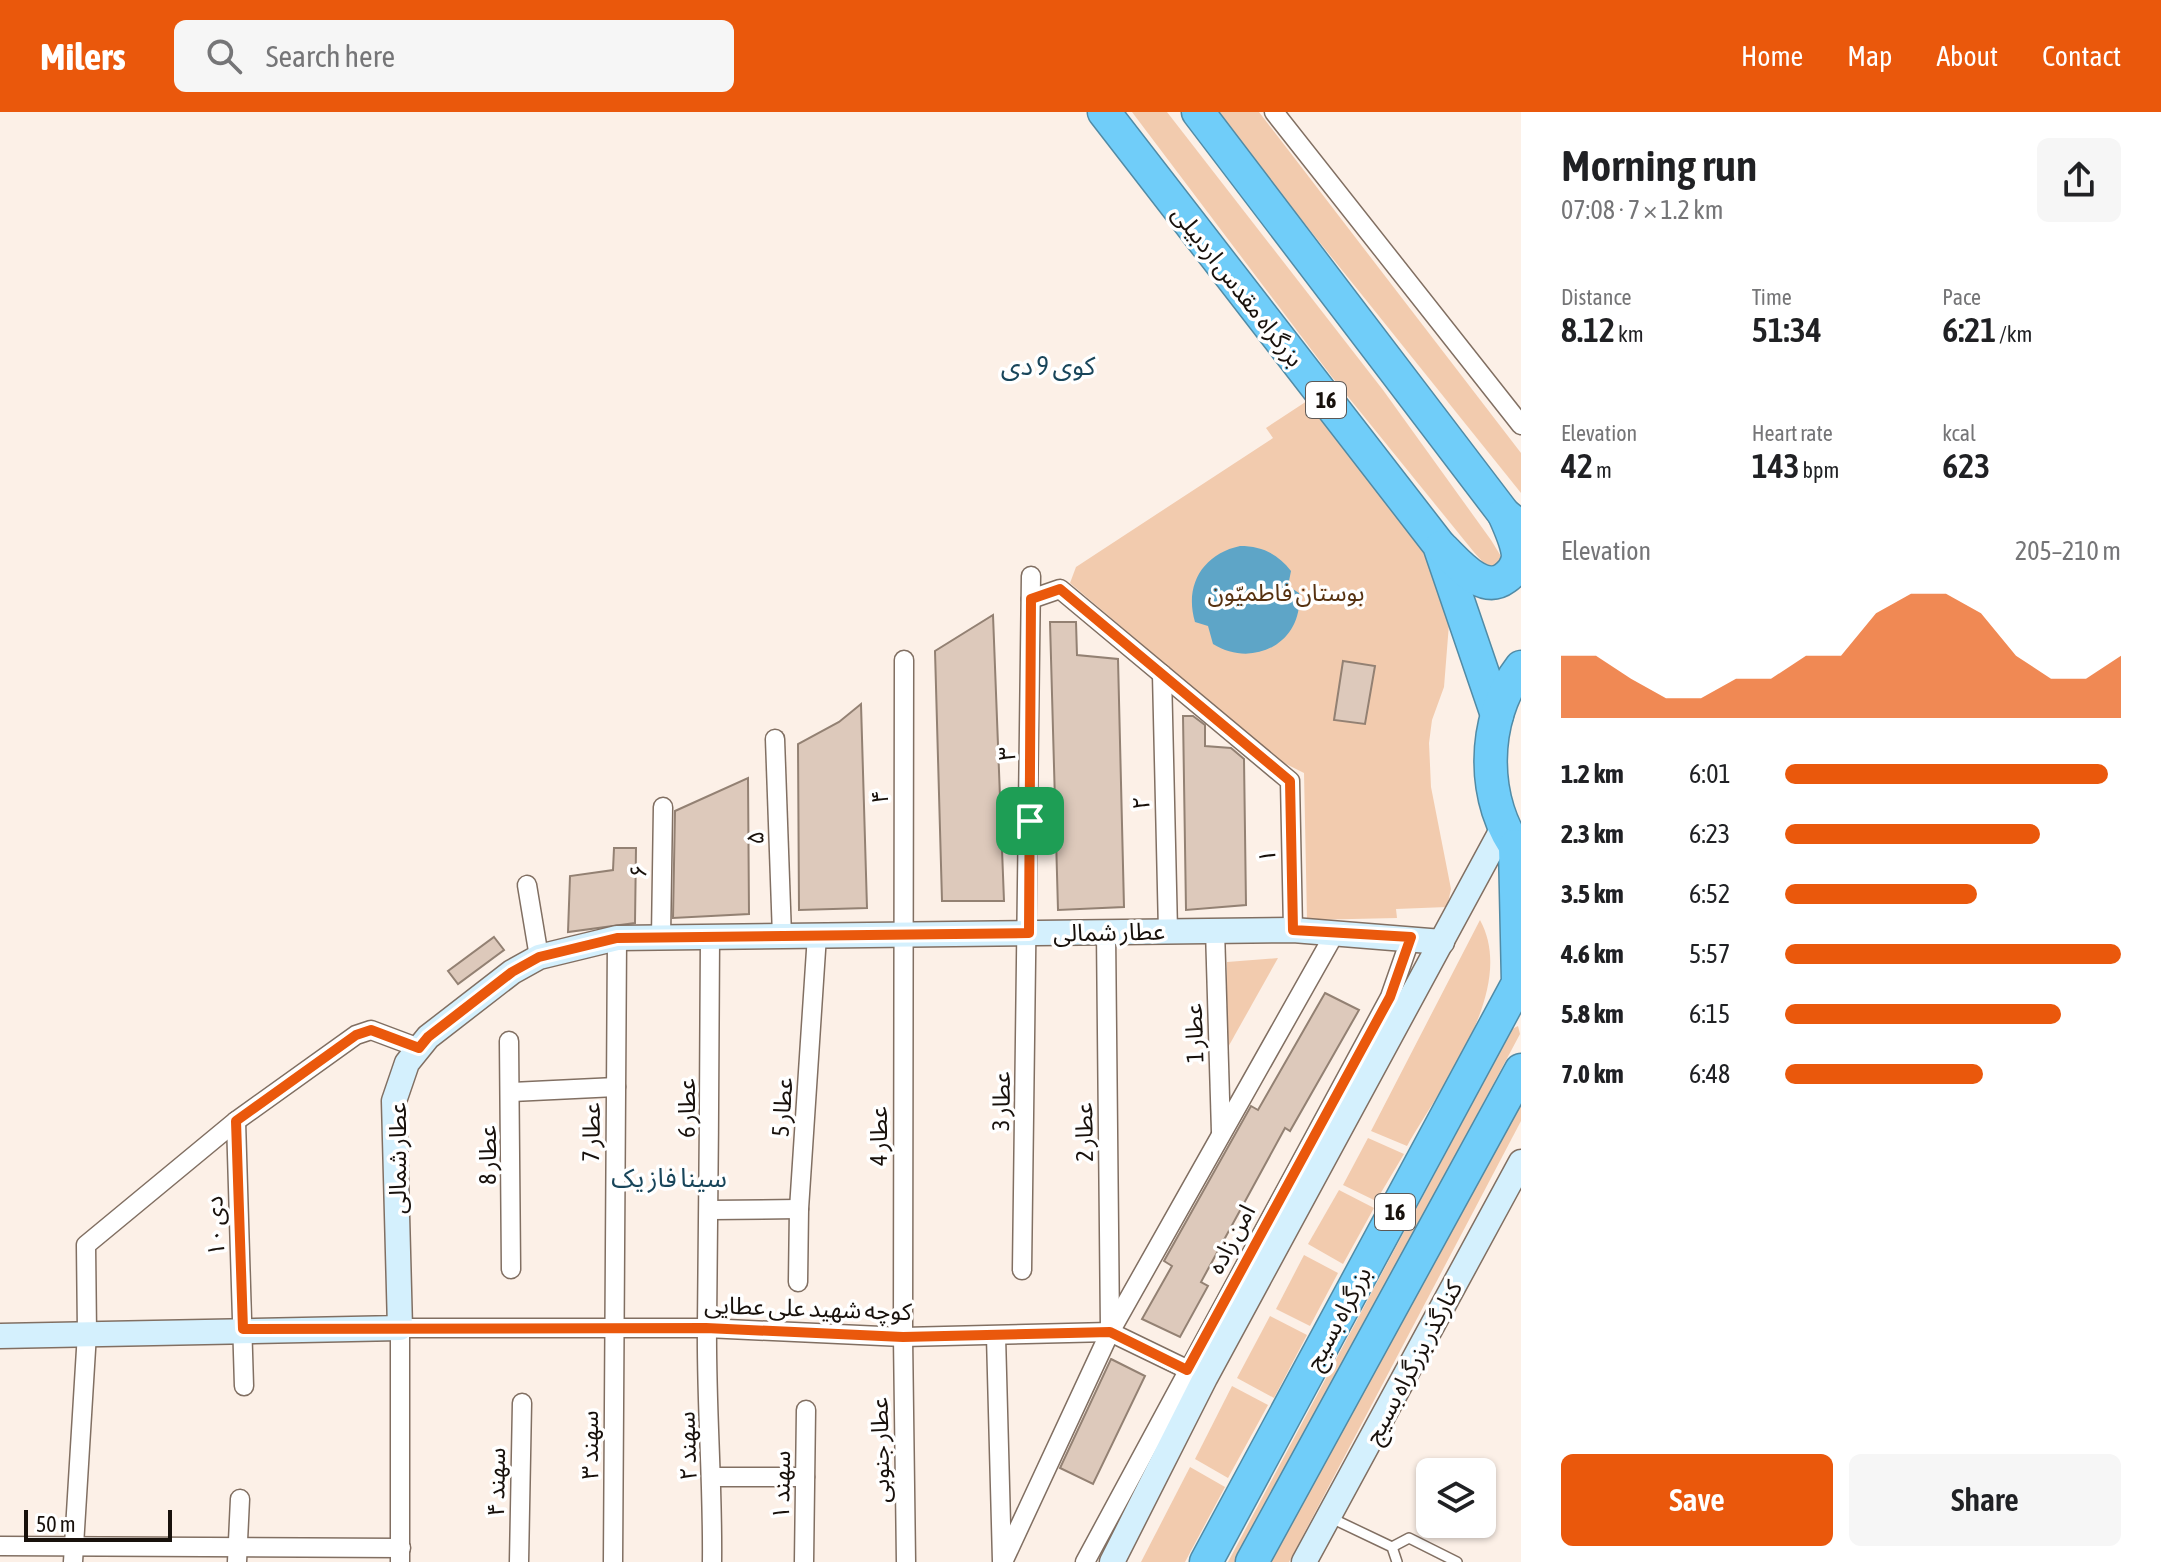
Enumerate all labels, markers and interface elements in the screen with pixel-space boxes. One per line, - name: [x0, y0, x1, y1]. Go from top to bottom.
- search box: [174, 20, 734, 92]
- icon: search: [202, 34, 246, 78]
- text: Milers: [40, 35, 126, 78]
- text: Search here: [266, 39, 395, 73]
- text: Home: [1741, 40, 1803, 72]
- text: Map: [1847, 40, 1892, 72]
- text: About: [1936, 40, 1998, 72]
- text: Contact: [2042, 40, 2121, 72]
- button: share: [2037, 138, 2121, 222]
- text: Morning run: [1561, 140, 1757, 190]
- text: 07:08 · 7 × 1.2 km: [1561, 195, 1723, 225]
- street label: بزرگراه مقدس اردبیلی: [1166, 200, 1309, 372]
- text: Distance: [1561, 284, 1632, 310]
- text: Time: [1752, 284, 1792, 310]
- text: Pace: [1942, 284, 1981, 310]
- text: 8.12: [1561, 310, 1615, 349]
- text: 51:34: [1752, 310, 1822, 349]
- text: 6:21: [1942, 310, 1996, 349]
- text: km: [1615, 321, 1644, 347]
- text: /km: [1996, 321, 2032, 347]
- district label: کوی 9 دی: [1001, 351, 1095, 381]
- road number: 16: [1306, 382, 1346, 418]
- text: Elevation: [1561, 420, 1637, 446]
- text: Heart rate: [1752, 420, 1833, 446]
- text: kcal: [1942, 420, 1976, 446]
- text: 42: [1561, 446, 1593, 485]
- text: 143: [1752, 446, 1800, 485]
- text: 623: [1942, 446, 1990, 485]
- text: m: [1593, 457, 1612, 483]
- text: bpm: [1800, 457, 1839, 483]
- text: Elevation: [1561, 536, 1651, 566]
- text: 205–210 m: [2015, 536, 2121, 566]
- park label: بوستان فاطمیّون: [1208, 579, 1364, 607]
- street label: ۳: [993, 747, 1020, 761]
- text: 1.2 km: [1561, 759, 1624, 789]
- text: 6:01: [1689, 759, 1731, 789]
- pin: [996, 787, 1064, 855]
- street label: ۴: [866, 790, 893, 804]
- street label: ۲: [1127, 796, 1155, 810]
- icon: arrive: [1008, 799, 1052, 843]
- text: 2.3 km: [1561, 819, 1624, 849]
- text: 6:23: [1689, 819, 1730, 849]
- street label: ۵: [741, 831, 769, 845]
- street label: ۱: [1253, 849, 1281, 863]
- street label: ۶: [624, 864, 652, 878]
- text: 3.5 km: [1561, 879, 1624, 909]
- text: 6:52: [1689, 879, 1730, 909]
- street label: عطار شمالی: [1053, 918, 1165, 947]
- text: 4.6 km: [1561, 939, 1624, 969]
- text: 5:57: [1689, 939, 1730, 969]
- text: 5.8 km: [1561, 999, 1624, 1029]
- text: 6:15: [1689, 999, 1730, 1029]
- street label: عطار 1: [1179, 1003, 1210, 1063]
- text: 7.0 km: [1561, 1059, 1624, 1089]
- text: 6:48: [1689, 1059, 1730, 1089]
- street label: عطار 3: [987, 1071, 1016, 1131]
- street label: عطار 5: [766, 1076, 799, 1138]
- street label: عطار 6: [673, 1078, 701, 1138]
- street label: عطار شمالی: [384, 1102, 412, 1214]
- street label: عطار 7: [577, 1102, 606, 1162]
- street label: عطار 2: [1070, 1102, 1099, 1162]
- street label: عطار 4: [865, 1106, 893, 1166]
- street label: عطار 8: [474, 1125, 502, 1185]
- district label: سینا فاز یک: [611, 1163, 727, 1193]
- road number: 16: [1375, 1194, 1415, 1230]
- street label: دی ۱۰: [200, 1195, 231, 1257]
- street label: امن زاده: [1202, 1200, 1261, 1279]
- street label: بزرگراه بسیج: [1300, 1262, 1380, 1376]
- street label: کنارگذر بزرگراه بسیج: [1359, 1275, 1471, 1450]
- street label: کوچه شهید علی عطایی: [704, 1291, 913, 1327]
- street label: عطار جنوبی: [866, 1397, 895, 1503]
- street label: سهند ۳: [576, 1410, 603, 1480]
- street label: سهند ۲: [672, 1411, 702, 1481]
- street label: سهند ۴: [482, 1447, 510, 1517]
- street label: سهند ۱: [767, 1450, 795, 1520]
- button: Save: [1561, 1454, 1833, 1546]
- button: Share: [1849, 1454, 2121, 1546]
- map controls: [1416, 1458, 1496, 1538]
- button: layers: [1416, 1458, 1496, 1538]
- scale bar: [24, 1506, 172, 1542]
- text: 50 m: [36, 1511, 76, 1537]

